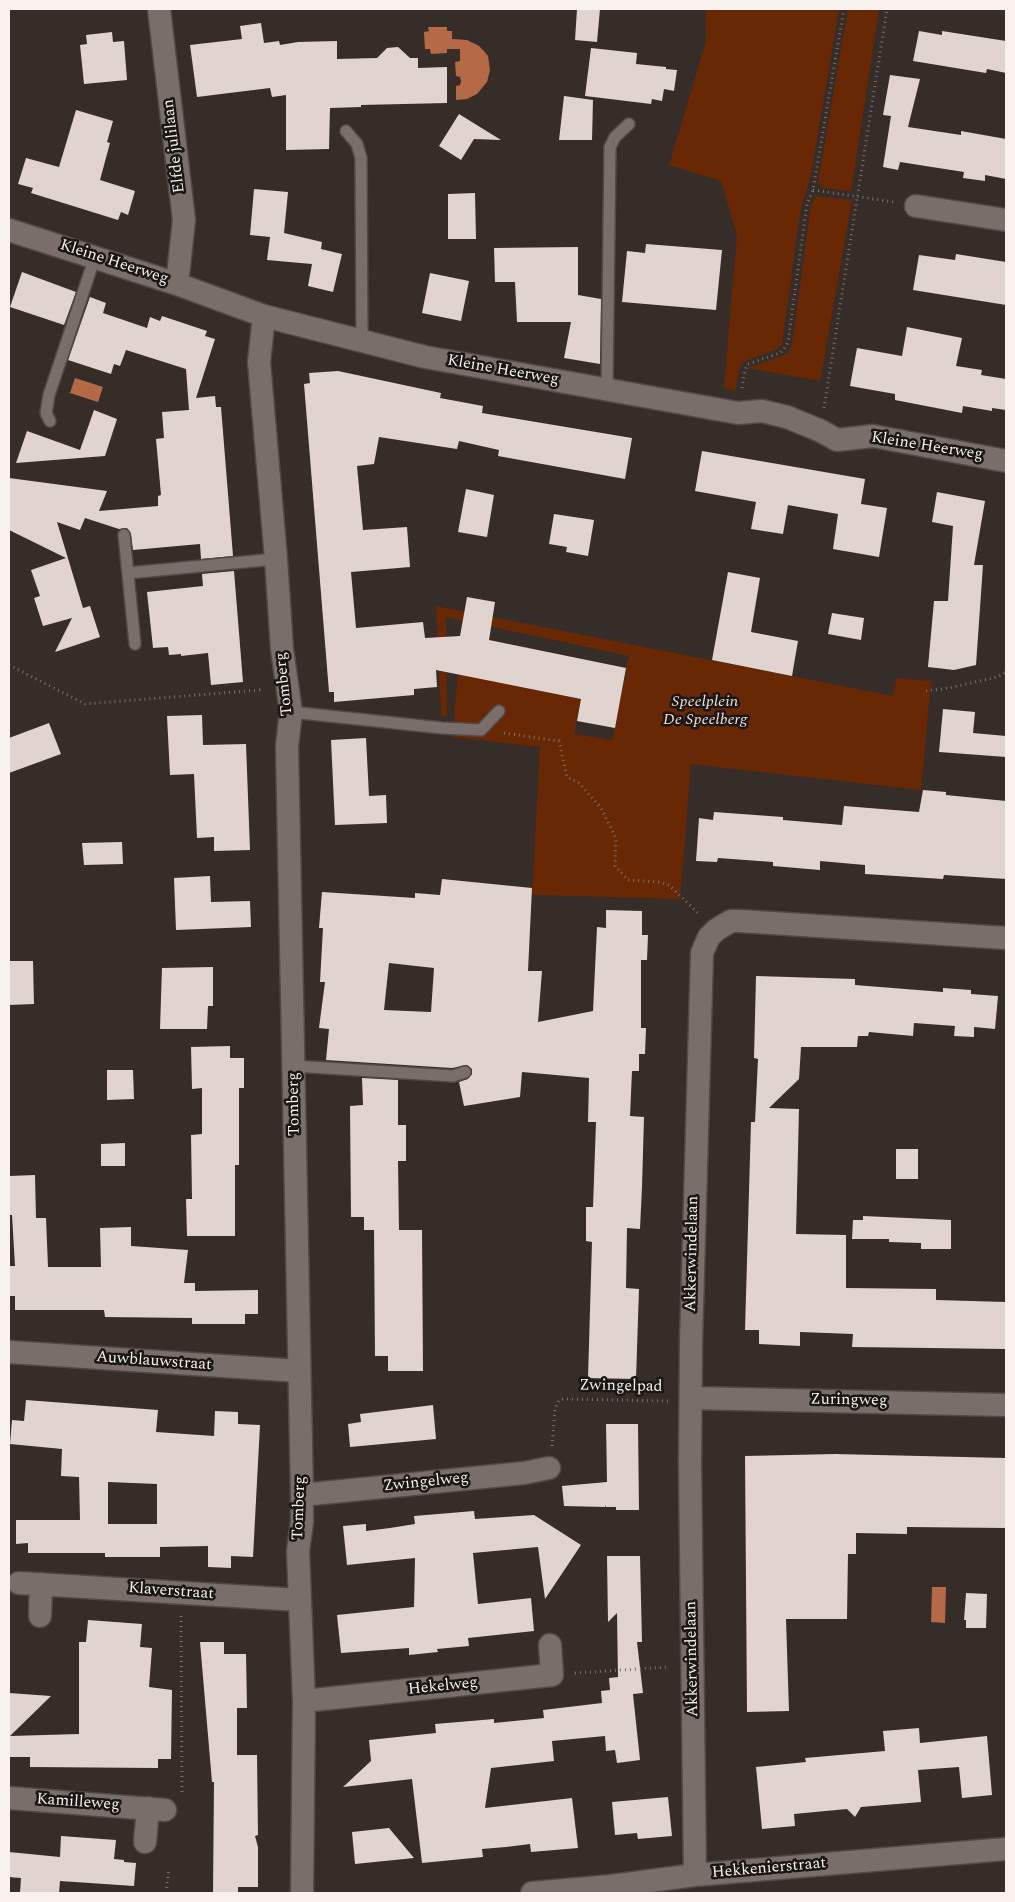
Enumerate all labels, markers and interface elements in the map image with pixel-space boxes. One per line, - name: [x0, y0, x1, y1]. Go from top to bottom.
- street label: Elfde julilaan: [160, 98, 190, 194]
- street label: Kleine Heerweg: [57, 236, 171, 290]
- street label: Kleine Heerweg: [446, 352, 560, 390]
- street label: Kleine Heerweg: [870, 429, 984, 465]
- street label: Tomberg: [272, 651, 298, 717]
- park label: Speelplein De Speelberg: [663, 693, 747, 731]
- street label: Tomberg: [285, 1072, 305, 1136]
- street label: Akkerwindelaan: [682, 1196, 704, 1312]
- street label: Auwblauwstraat: [96, 1348, 212, 1376]
- street label: Zwingelpad: [579, 1377, 663, 1397]
- street label: Zuringweg: [810, 1391, 888, 1411]
- street label: Zwingelweg: [382, 1469, 470, 1497]
- street label: Tomberg: [289, 1476, 311, 1540]
- street label: Klaverstraat: [127, 1579, 215, 1605]
- street label: Akkerwindelaan: [682, 1601, 704, 1717]
- street label: Hekelweg: [407, 1674, 479, 1700]
- street label: Kamilleweg: [36, 1791, 120, 1815]
- street label: Hekkenierstraat: [711, 1854, 827, 1884]

